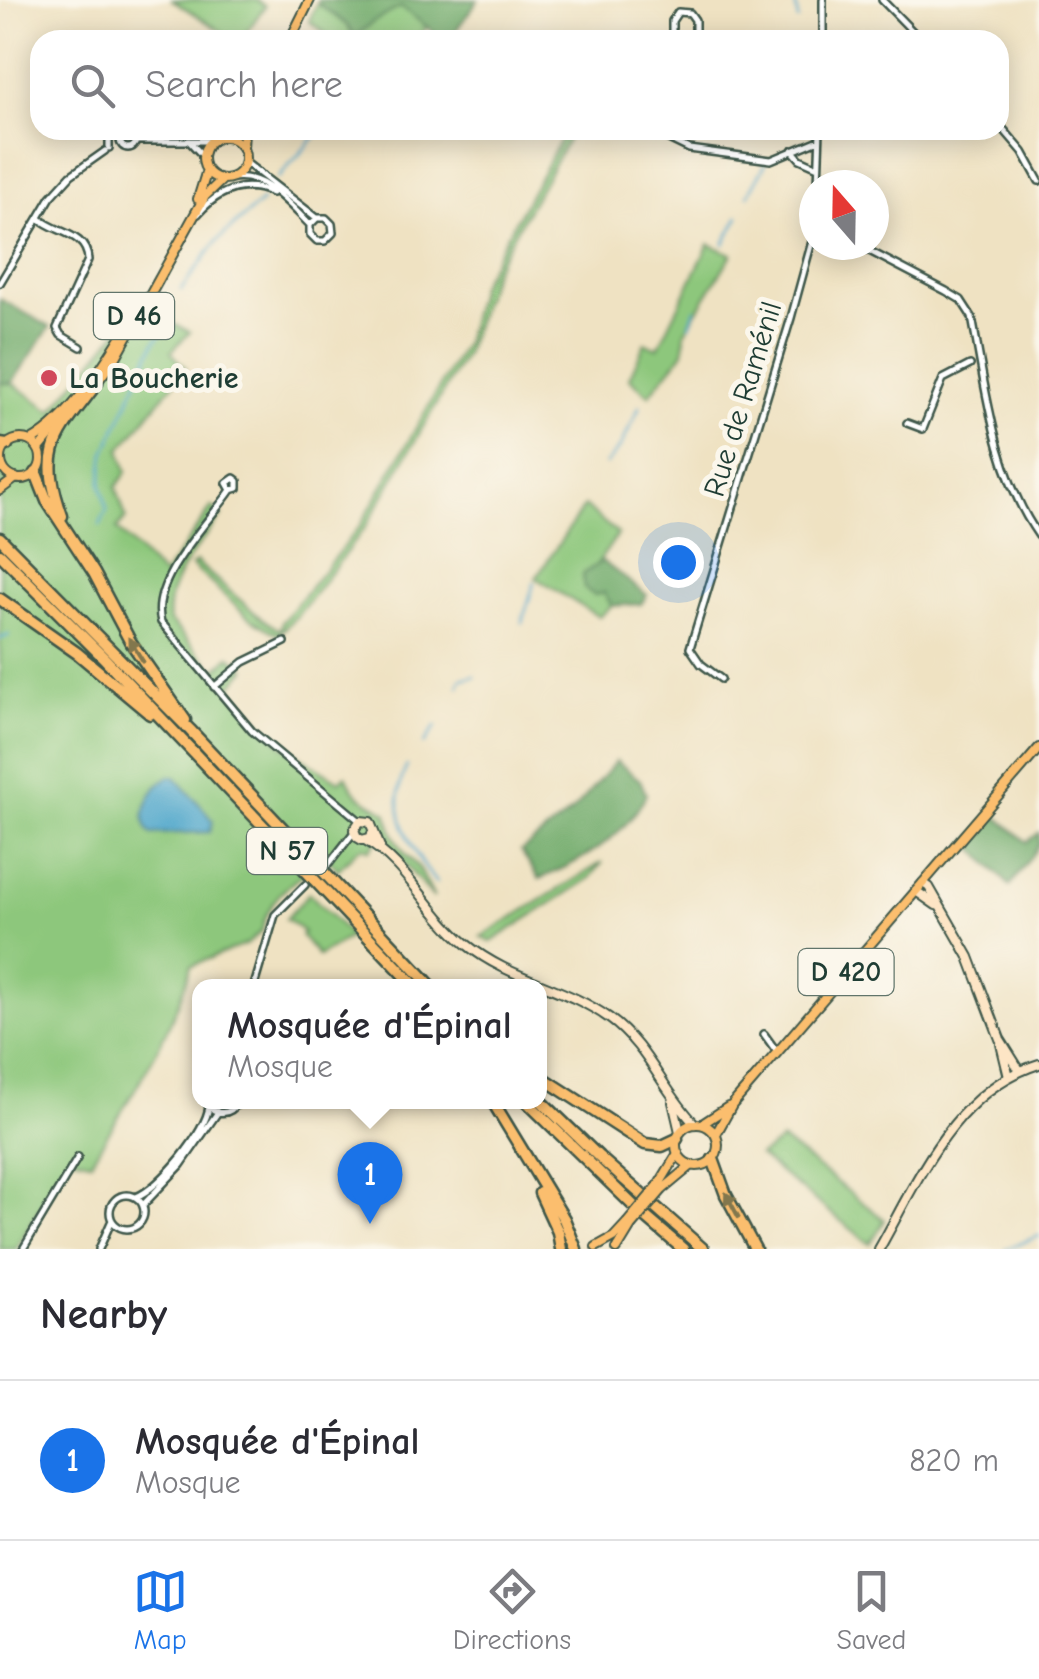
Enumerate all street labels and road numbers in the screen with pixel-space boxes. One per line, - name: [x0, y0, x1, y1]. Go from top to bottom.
- road number: D 46: [94, 293, 174, 339]
- street label: Rue de Raménil: [697, 297, 789, 501]
- road number: N 57: [247, 828, 327, 874]
- road number: D 420: [798, 949, 894, 995]

